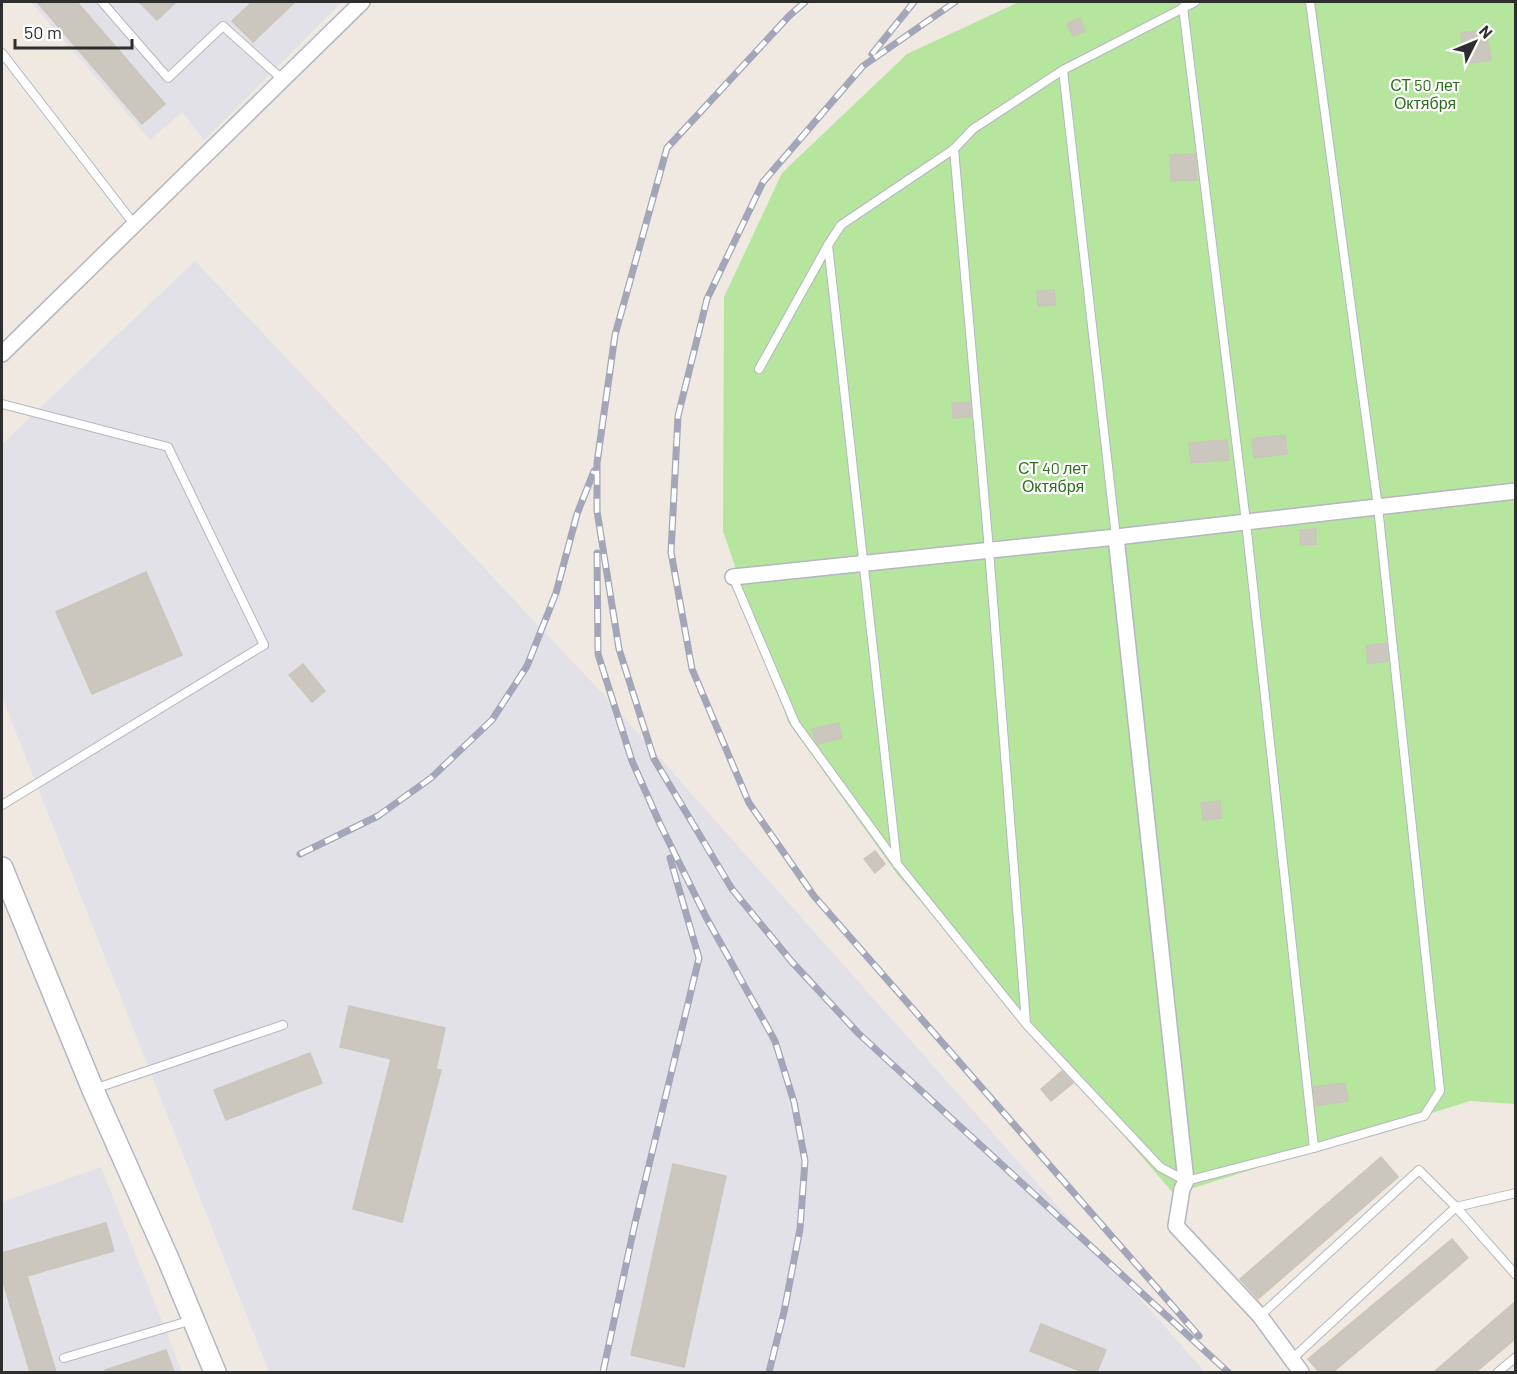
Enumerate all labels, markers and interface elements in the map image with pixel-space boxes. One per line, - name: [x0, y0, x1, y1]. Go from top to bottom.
- scale bar: [15, 12, 132, 50]
- north arrow: [1445, 12, 1505, 72]
- text: 50 m: [24, 21, 62, 43]
- text: N: [1476, 21, 1497, 42]
- park label: СТ 50 лет Октября: [1390, 75, 1460, 112]
- park label: СТ 40 лет Октября: [1018, 458, 1089, 495]

